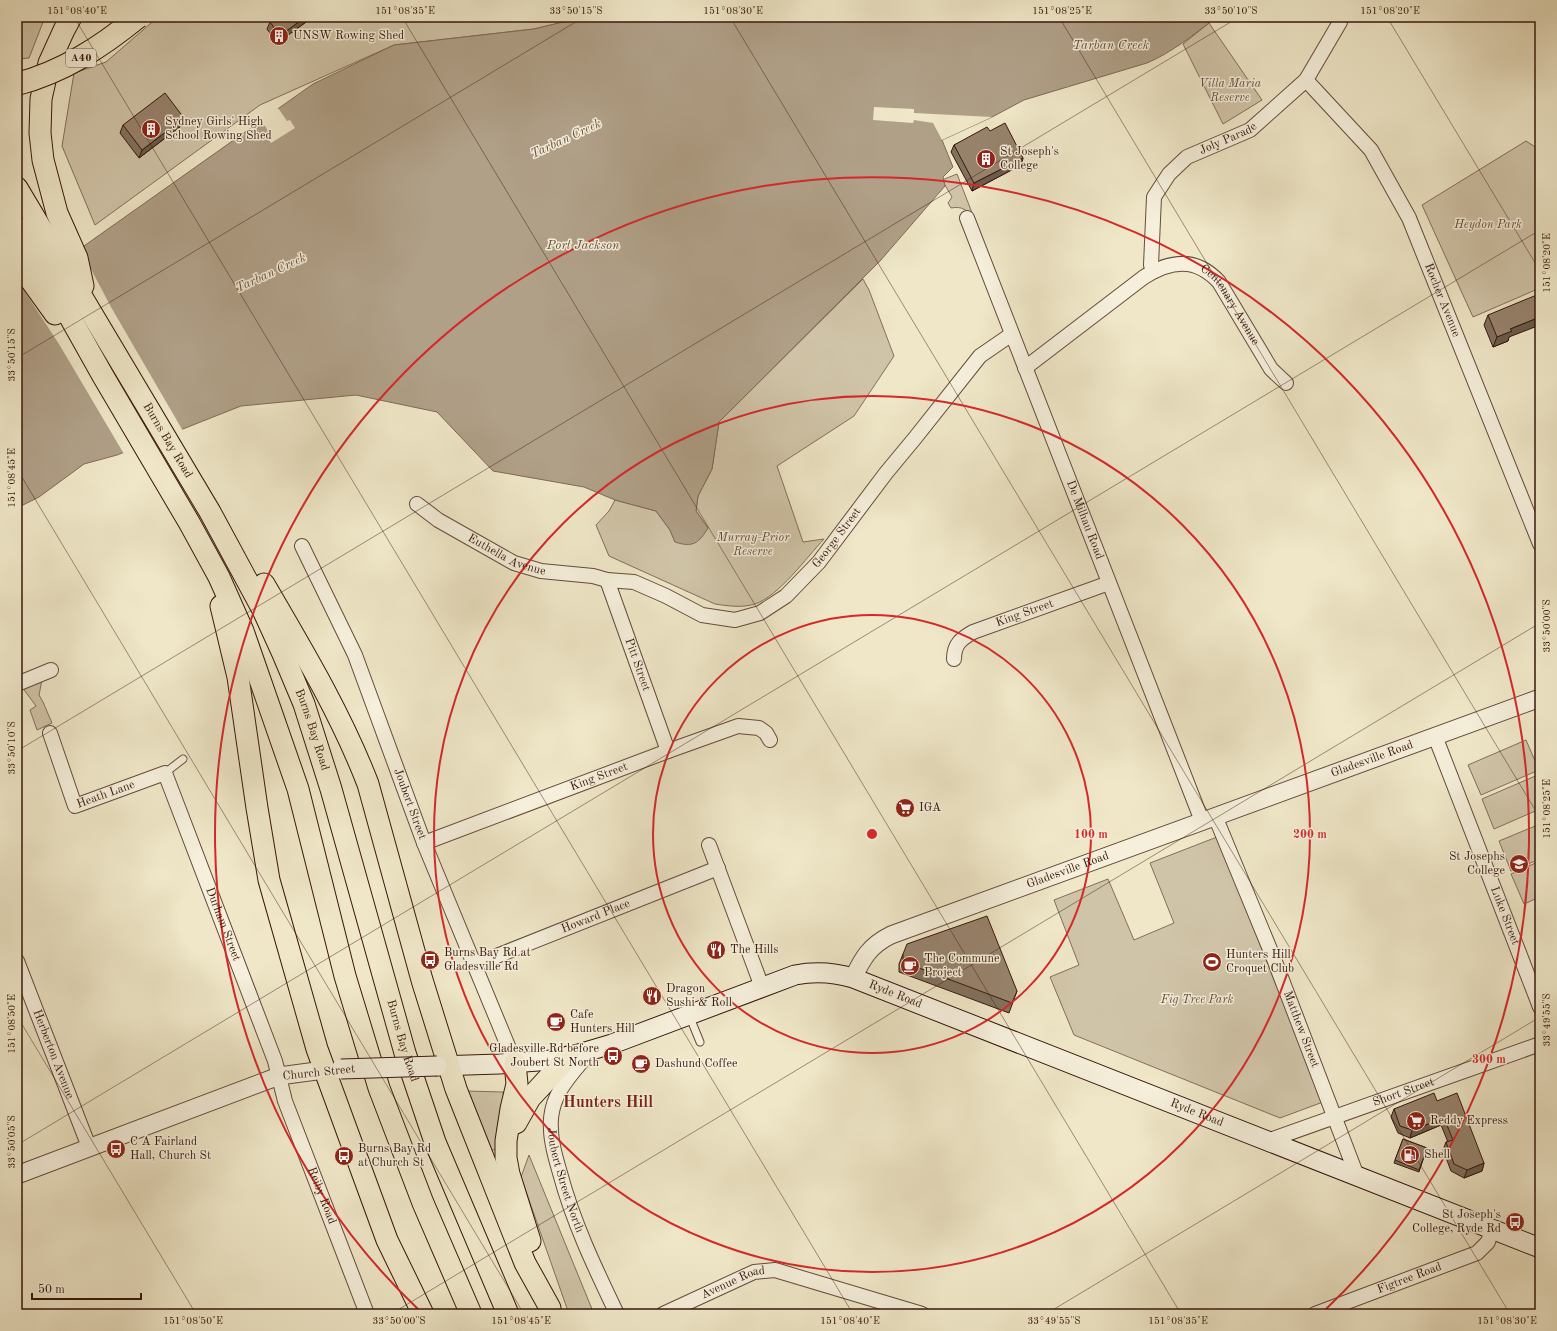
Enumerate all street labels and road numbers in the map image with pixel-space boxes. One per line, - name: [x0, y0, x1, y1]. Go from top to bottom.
- road number: A40: [66, 49, 96, 67]
- street label: Joly Parade: [1198, 120, 1260, 157]
- street label: Rocher Avenue: [1422, 262, 1462, 339]
- street label: Centenary Avenue: [1198, 263, 1262, 348]
- street label: Burns Bay Road: [140, 401, 194, 480]
- street label: De Milhau Road: [1064, 479, 1105, 561]
- street label: George Street: [810, 506, 863, 571]
- street label: Euthella Avenue: [466, 532, 547, 577]
- street label: King Street: [994, 597, 1055, 629]
- street label: Pitt Street: [622, 637, 652, 693]
- street label: Burns Bay Road: [292, 687, 331, 772]
- street label: Gladesville Road: [1329, 739, 1415, 780]
- street label: King Street: [569, 761, 629, 793]
- street label: Joubert Street: [391, 767, 428, 841]
- street label: Heath Lane: [75, 778, 137, 811]
- street label: Gladesville Road: [1025, 850, 1111, 891]
- street label: Luke Street: [1488, 885, 1521, 947]
- street label: Durham Street: [203, 886, 242, 963]
- street label: Howard Place: [560, 897, 632, 936]
- street label: Ryde Road: [867, 979, 924, 1010]
- street label: Matthew Street: [1281, 989, 1321, 1069]
- street label: Burns Bay Road: [384, 998, 420, 1083]
- street label: Herberton Avenue: [30, 1008, 76, 1101]
- street label: Church Street: [282, 1063, 356, 1083]
- street label: Short Street: [1371, 1076, 1436, 1109]
- street label: Ryde Road: [1168, 1097, 1225, 1129]
- street label: Joubert Street North: [545, 1127, 586, 1235]
- street label: Reiby Road: [305, 1166, 338, 1226]
- street label: Figtree Road: [1376, 1261, 1444, 1296]
- street label: Avenue Road: [699, 1265, 765, 1301]

